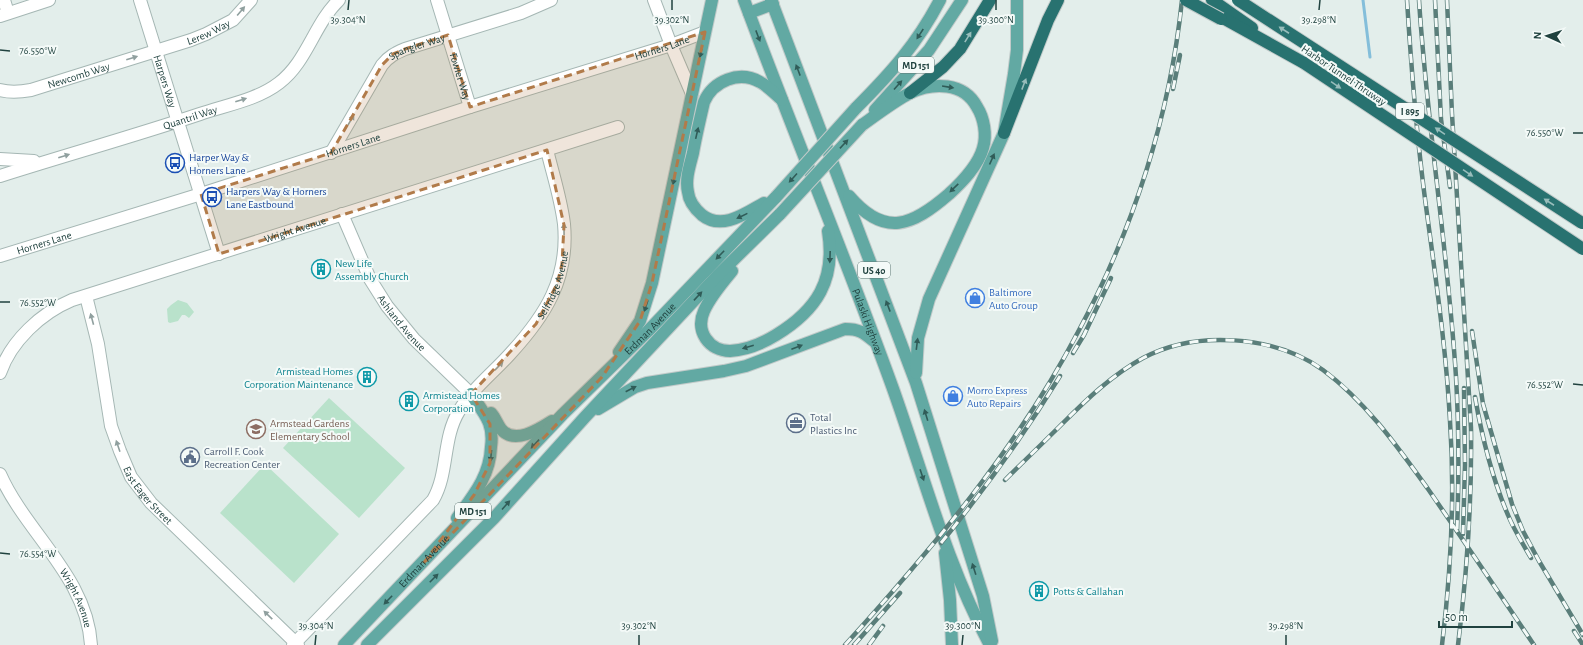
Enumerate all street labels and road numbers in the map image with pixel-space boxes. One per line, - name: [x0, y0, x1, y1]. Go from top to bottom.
- street label: Lerew Way: [186, 17, 232, 47]
- street label: Spangler Way: [387, 32, 447, 62]
- street label: Horners Lane: [633, 34, 691, 62]
- street label: Harbor Tunnel Thruway: [1299, 43, 1388, 108]
- street label: Fowler Way: [448, 51, 473, 102]
- street label: Harpers Way: [151, 53, 178, 109]
- road number: MD 151: [898, 57, 934, 73]
- street label: Newcomb Way: [46, 61, 111, 90]
- road number: I 895: [1396, 103, 1424, 119]
- street label: Quantril Way: [162, 104, 219, 132]
- street label: Horners Lane: [324, 131, 382, 159]
- street label: Wright Avenue: [263, 215, 327, 245]
- street label: Horners Lane: [15, 229, 73, 257]
- street label: Selfridge Avenue: [535, 250, 570, 321]
- road number: US 40: [858, 262, 890, 278]
- street label: Pulaski Highway: [850, 287, 885, 357]
- street label: Ashland Avenue: [375, 293, 428, 353]
- street label: Erdman Avenue: [622, 301, 678, 357]
- street label: East Eager Street: [121, 465, 175, 527]
- road number: MD 151: [455, 503, 491, 519]
- street label: Erdman Avenue: [397, 533, 452, 590]
- street label: Wright Avenue: [58, 566, 93, 629]

